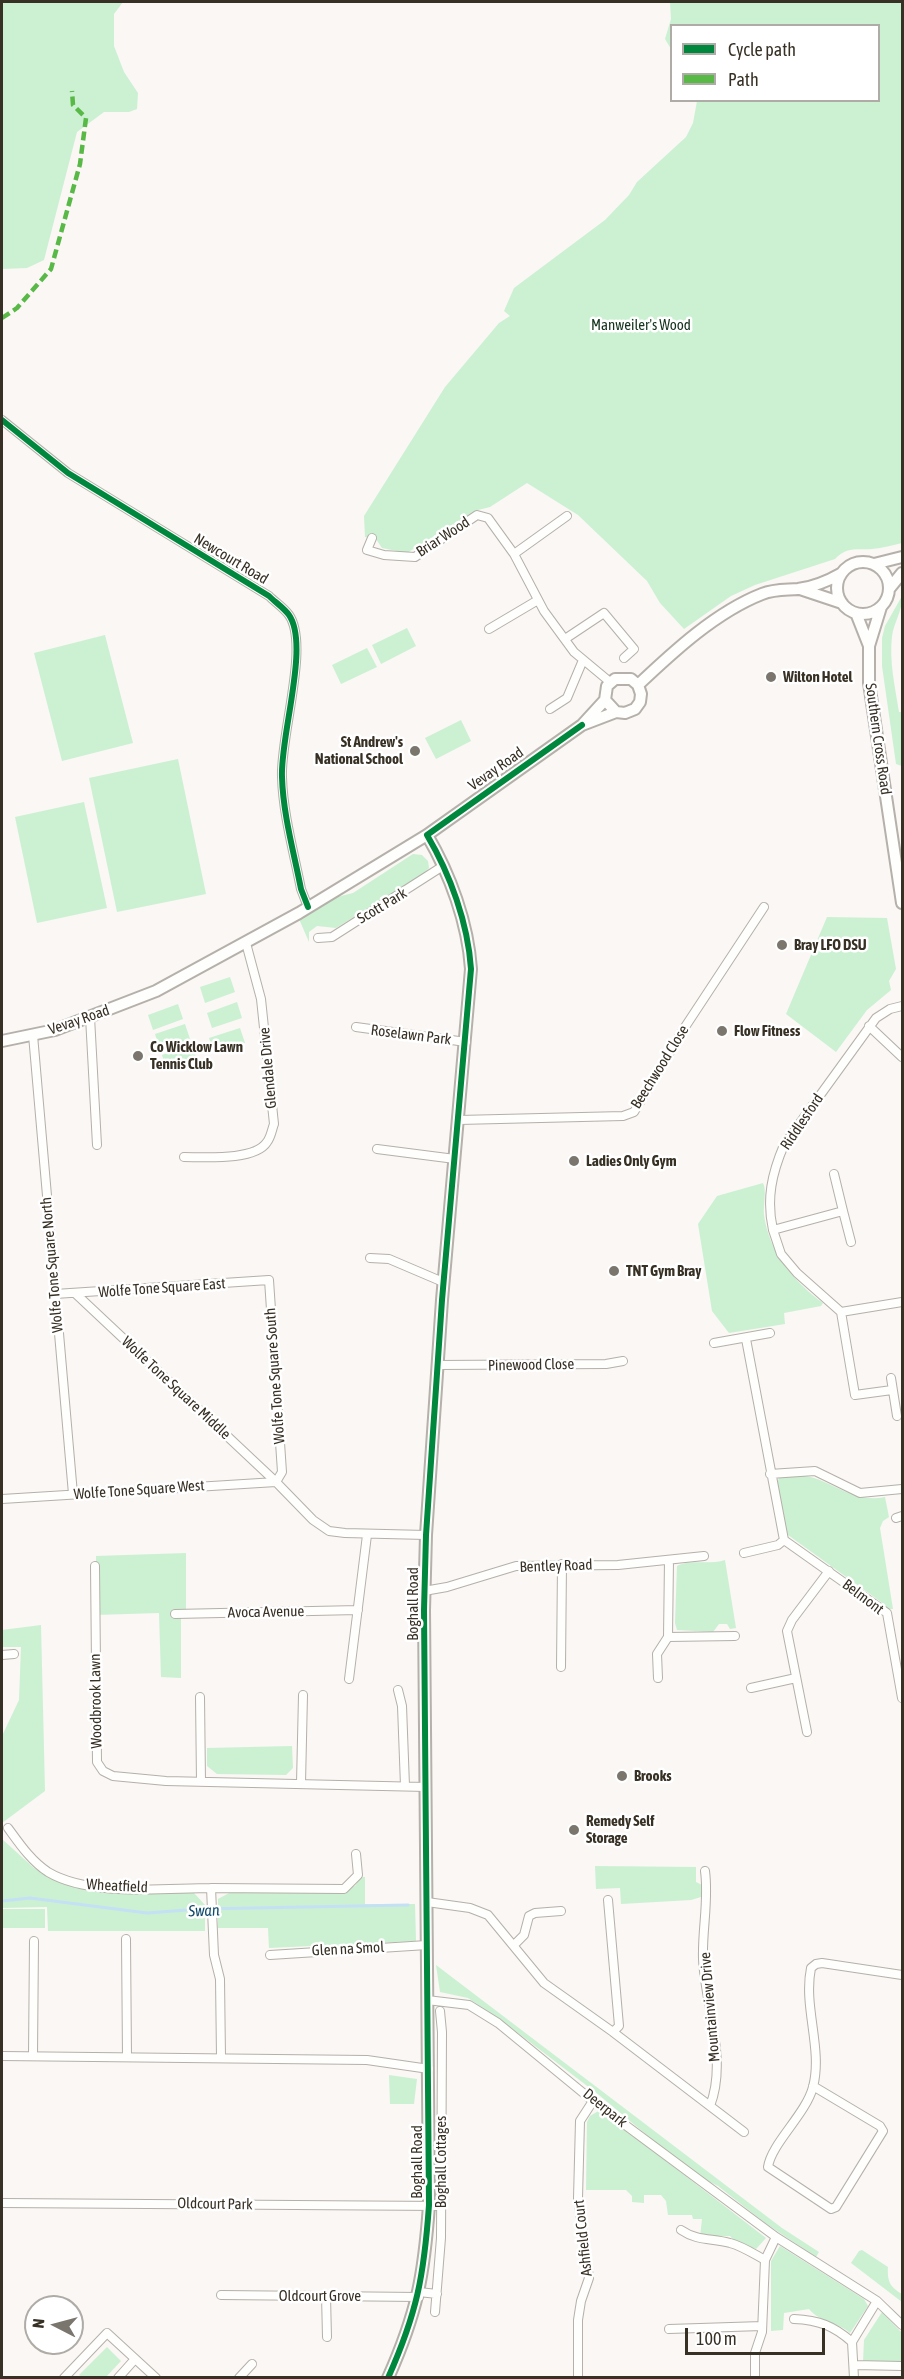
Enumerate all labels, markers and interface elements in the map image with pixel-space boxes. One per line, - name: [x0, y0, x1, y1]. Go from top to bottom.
- legend: [670, 24, 880, 102]
- text: Cycle path: [728, 39, 796, 60]
- text: Path: [728, 69, 759, 90]
- park label: Manweiler's Wood: [591, 316, 691, 334]
- street label: Briar Wood: [413, 513, 473, 561]
- street label: Newcourt Road: [191, 530, 271, 588]
- place label: Wilton Hotel: [783, 668, 853, 686]
- marker: Wilton Hotel: [764, 670, 778, 684]
- street label: Southern Cross Road: [861, 682, 895, 796]
- place label: St Andrew's National School: [315, 733, 403, 768]
- street label: Vevay Road: [465, 743, 527, 795]
- marker: St Andrew's National School: [408, 744, 422, 758]
- street label: Scott Park: [354, 884, 410, 928]
- place label: Bray LFO DSU: [794, 936, 867, 954]
- marker: Bray LFO DSU: [775, 938, 789, 952]
- street label: Vevay Road: [46, 1001, 112, 1039]
- street label: Roselawn Park: [370, 1021, 452, 1049]
- street label: Beechwood Close: [627, 1022, 693, 1112]
- place label: Flow Fitness: [734, 1022, 800, 1040]
- marker: Flow Fitness: [715, 1024, 729, 1038]
- street label: Glendale Drive: [255, 1026, 281, 1110]
- place label: Co Wicklow Lawn Tennis Club: [150, 1038, 243, 1073]
- marker: Co Wicklow Lawn Tennis Club: [131, 1049, 145, 1063]
- street label: Riddlesford: [777, 1091, 827, 1153]
- place label: Ladies Only Gym: [586, 1152, 677, 1170]
- marker: Ladies Only Gym: [567, 1154, 581, 1168]
- street label: Wolfe Tone Square North: [37, 1196, 67, 1334]
- place label: TNT Gym Bray: [626, 1262, 701, 1280]
- marker: TNT Gym Bray: [607, 1264, 621, 1278]
- street label: Wolfe Tone Square East: [98, 1275, 226, 1301]
- street label: Wolfe Tone Square South: [261, 1307, 289, 1445]
- street label: Wolfe Tone Square Middle: [118, 1333, 234, 1443]
- street label: Pinewood Close: [488, 1355, 574, 1375]
- street label: Wolfe Tone Square West: [73, 1476, 205, 1504]
- street label: Bentley Road: [519, 1556, 593, 1576]
- street label: Boghall Road: [404, 1567, 422, 1641]
- street label: Belmont: [839, 1576, 887, 1618]
- street label: Avoca Avenue: [228, 1602, 304, 1622]
- street label: Woodbrook Lawn: [86, 1653, 106, 1749]
- place label: Brooks: [634, 1767, 672, 1785]
- marker: Brooks: [615, 1769, 629, 1783]
- place label: Remedy Self Storage: [586, 1812, 654, 1847]
- marker: Remedy Self Storage: [567, 1823, 581, 1837]
- street label: Wheatfield: [86, 1875, 148, 1897]
- water label: Swan: [188, 1901, 220, 1921]
- street label: Glen na Smol: [311, 1938, 385, 1960]
- street label: Mountainview Drive: [696, 1951, 724, 2063]
- street label: Deerpark: [579, 2085, 631, 2131]
- street label: Boghall Cottages: [432, 2116, 450, 2208]
- street label: Boghall Road: [408, 2125, 426, 2199]
- street label: Oldcourt Park: [177, 2194, 253, 2214]
- street label: Ashfield Court: [570, 2199, 596, 2277]
- street label: Oldcourt Grove: [279, 2287, 361, 2305]
- north arrow: [24, 2295, 84, 2355]
- scale bar: [688, 2316, 828, 2354]
- text: N: [29, 2318, 48, 2329]
- text: 100 m: [696, 2328, 737, 2349]

